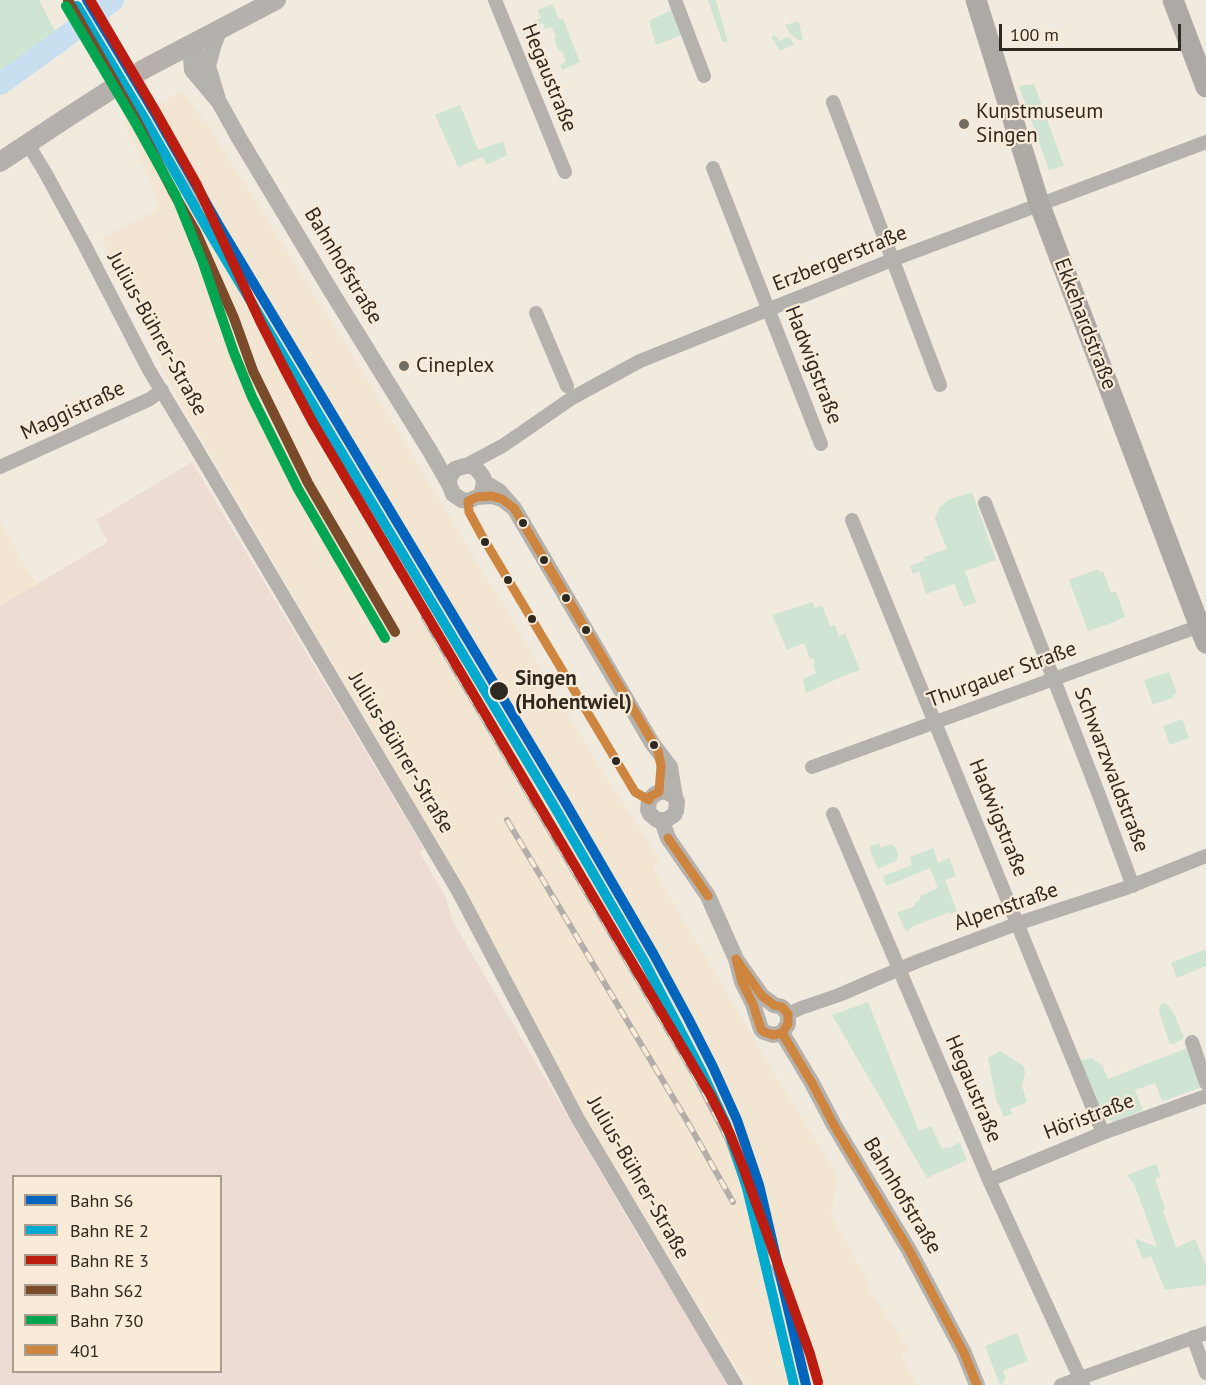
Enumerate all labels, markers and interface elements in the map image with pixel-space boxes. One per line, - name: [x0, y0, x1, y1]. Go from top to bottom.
- scale bar: [1002, 12, 1184, 50]
- street label: Hegaustraße: [516, 20, 582, 136]
- text: 100 m: [1010, 23, 1059, 46]
- place label: Kunstmuseum Singen: [976, 99, 1103, 149]
- marker: Kunstmuseum Singen: [957, 117, 971, 131]
- street label: Bahnhofstraße: [298, 203, 388, 329]
- street label: Erzbergerstraße: [769, 221, 911, 297]
- street label: Julius-Bührer-Straße: [102, 248, 212, 420]
- street label: Ekkehardstraße: [1048, 255, 1122, 393]
- street label: Hadwigstraße: [779, 302, 847, 428]
- place label: Cineplex: [416, 353, 494, 379]
- marker: Cineplex: [397, 359, 411, 373]
- street label: Maggistraße: [17, 376, 129, 446]
- unlabelled marker: [517, 517, 529, 529]
- unlabelled marker: [479, 536, 491, 548]
- unlabelled marker: [538, 554, 550, 566]
- unlabelled marker: [502, 574, 514, 586]
- unlabelled marker: [560, 592, 572, 604]
- unlabelled marker: [526, 613, 538, 625]
- unlabelled marker: [580, 624, 592, 636]
- street label: Thurgauer Straße: [924, 636, 1080, 714]
- place label: Singen (Hohentwiel): [515, 666, 632, 716]
- street label: Julius-Bührer-Straße: [343, 668, 459, 838]
- marker: Singen (Hohentwiel): [488, 680, 510, 702]
- street label: Schwarzwaldstraße: [1068, 684, 1154, 856]
- unlabelled marker: [648, 739, 660, 751]
- unlabelled marker: [610, 755, 622, 767]
- street label: Hadwigstraße: [963, 755, 1033, 881]
- street label: Alpenstraße: [951, 877, 1061, 937]
- street label: Hegaustraße: [939, 1032, 1007, 1146]
- street label: Höristraße: [1040, 1088, 1138, 1146]
- street label: Julius-Bührer-Straße: [581, 1092, 695, 1264]
- street label: Bahnhofstraße: [857, 1133, 947, 1259]
- legend: [12, 1175, 222, 1373]
- text: Bahn S6: [70, 1189, 133, 1212]
- text: Bahn RE 2: [70, 1219, 149, 1242]
- text: Bahn RE 3: [70, 1249, 149, 1272]
- text: Bahn S62: [70, 1279, 143, 1302]
- text: Bahn 730: [70, 1309, 143, 1332]
- text: 401: [70, 1339, 99, 1362]

